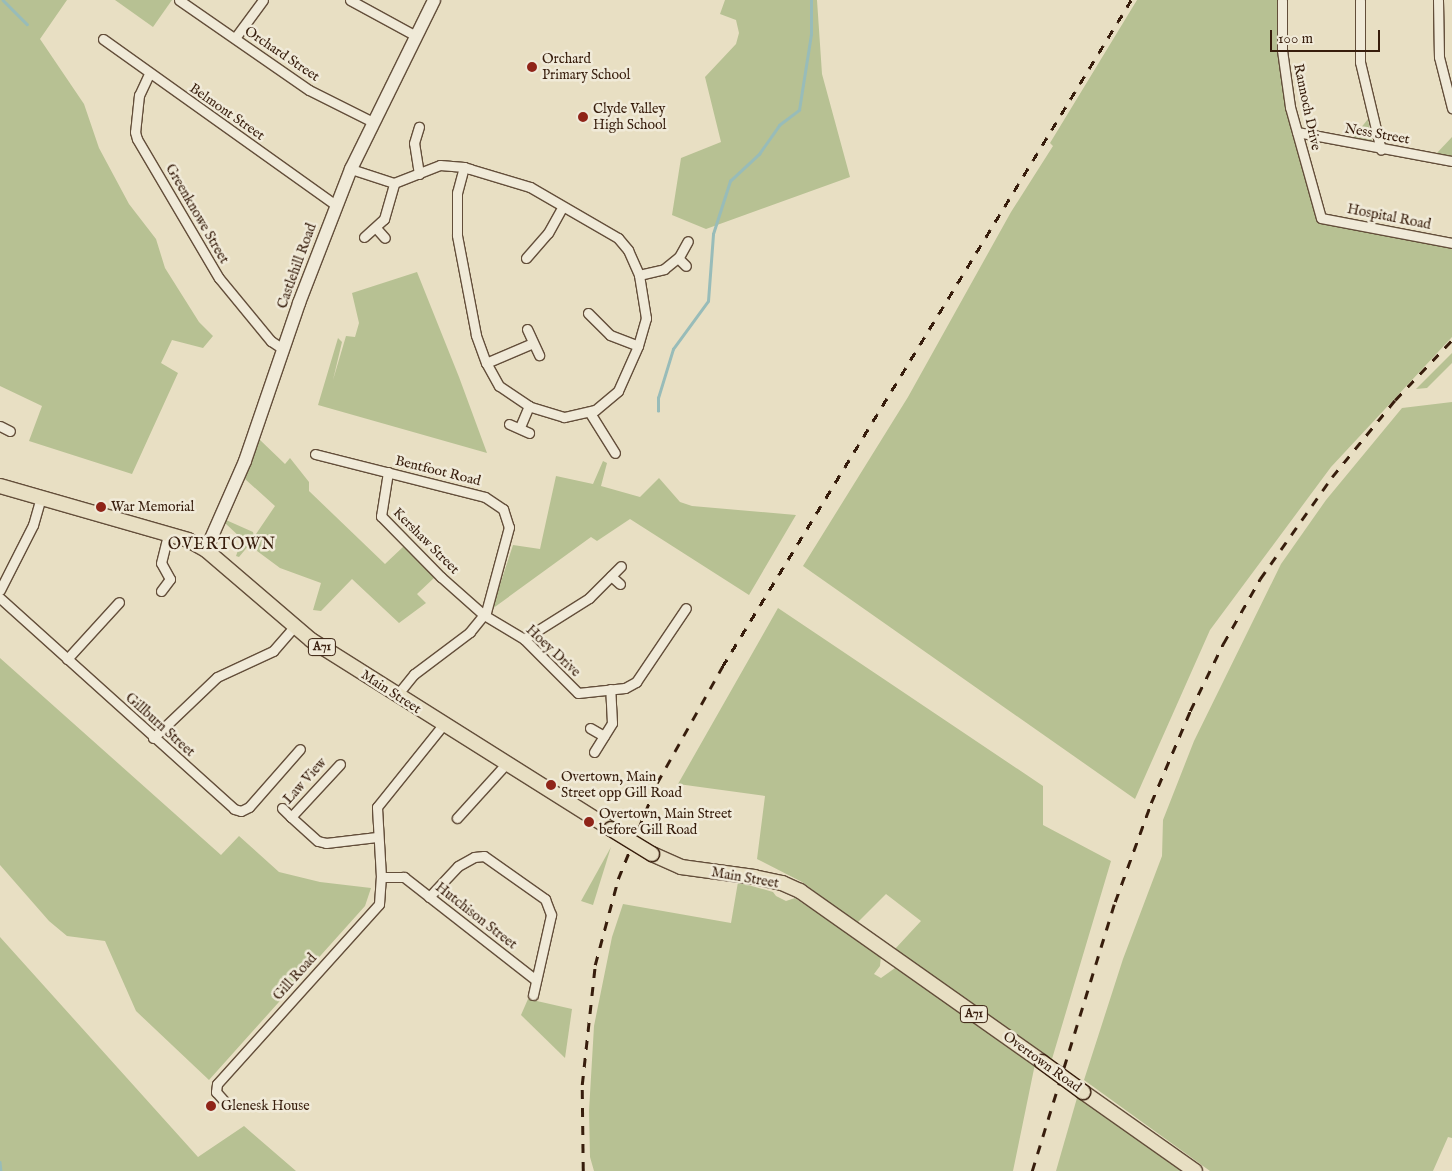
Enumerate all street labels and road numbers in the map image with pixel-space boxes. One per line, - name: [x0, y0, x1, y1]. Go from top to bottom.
- street label: Orchard Street: [241, 23, 323, 85]
- street label: Rannoch Drive: [1290, 62, 1324, 152]
- street label: Belmont Street: [186, 80, 268, 144]
- street label: Ness Street: [1343, 120, 1411, 148]
- street label: Greenknowe Street: [162, 161, 232, 267]
- street label: Hospital Road: [1346, 201, 1432, 233]
- street label: Castlehill Road: [274, 221, 320, 311]
- street label: Bentfoot Road: [394, 452, 482, 490]
- street label: Kershaw Street: [389, 504, 463, 578]
- street label: Hoey Drive: [522, 622, 584, 680]
- road number: A71: [307, 638, 337, 656]
- street label: Main Street: [358, 666, 424, 718]
- street label: Gillburn Street: [122, 689, 198, 761]
- street label: Law View: [280, 754, 330, 808]
- street label: Main Street: [710, 864, 780, 892]
- street label: Hutchison Street: [432, 879, 520, 953]
- street label: Gill Road: [270, 950, 320, 1004]
- road number: A71: [959, 1004, 989, 1024]
- street label: Overtown Road: [1000, 1028, 1084, 1096]

